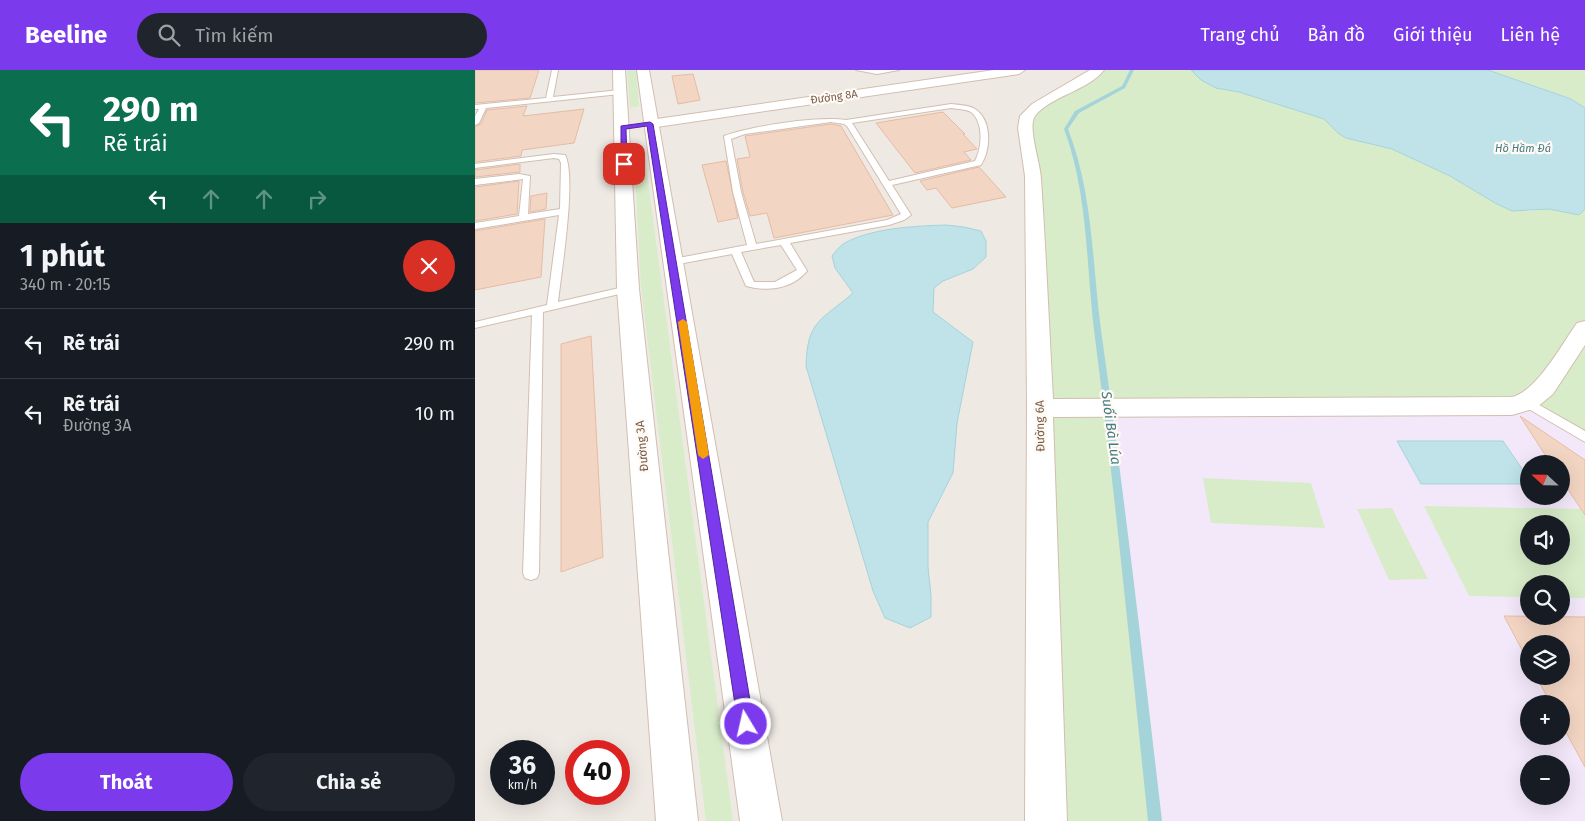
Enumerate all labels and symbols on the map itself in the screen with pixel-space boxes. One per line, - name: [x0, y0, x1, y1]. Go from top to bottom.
- street label: Đường 8A: [810, 87, 859, 107]
- water label: Hồ Hầm Đá: [1495, 142, 1551, 155]
- pin: [603, 143, 645, 185]
- water label: Suối Bà Lúa: [1097, 389, 1126, 466]
- street label: Đường 6A: [1033, 400, 1047, 452]
- street label: Đường 3A: [633, 420, 651, 472]
- north arrow: [1520, 455, 1570, 505]
- position arrow: [719, 697, 771, 749]
- speed limit sign: 40: [565, 740, 630, 805]

